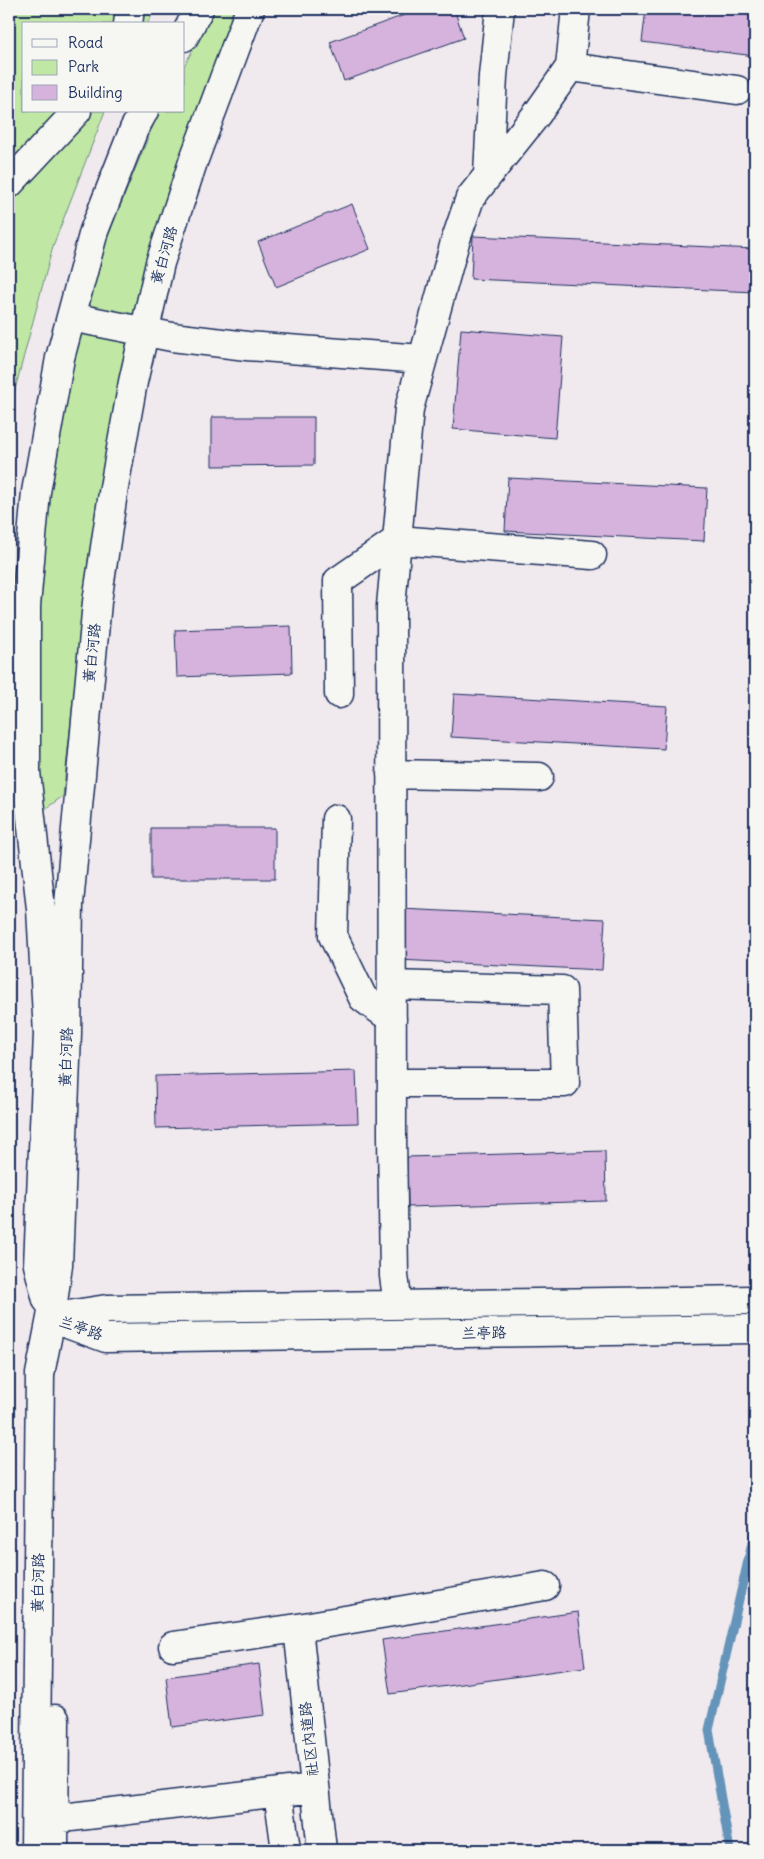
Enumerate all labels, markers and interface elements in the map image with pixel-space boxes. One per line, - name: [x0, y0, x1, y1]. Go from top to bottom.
- legend: [22, 22, 185, 112]
- text: Road: [68, 33, 103, 52]
- text: Park: [68, 57, 99, 76]
- text: Building: [68, 83, 123, 102]
- street label: 黄白河路: [146, 223, 181, 286]
- street label: 黄白河路: [79, 622, 104, 684]
- street label: 黄白河路: [55, 1027, 76, 1087]
- street label: 兰亭路: [57, 1311, 106, 1344]
- street label: 兰亭路: [461, 1323, 507, 1342]
- street label: 黄白河路: [27, 1553, 48, 1613]
- street label: 社区内道路: [295, 1701, 322, 1777]

